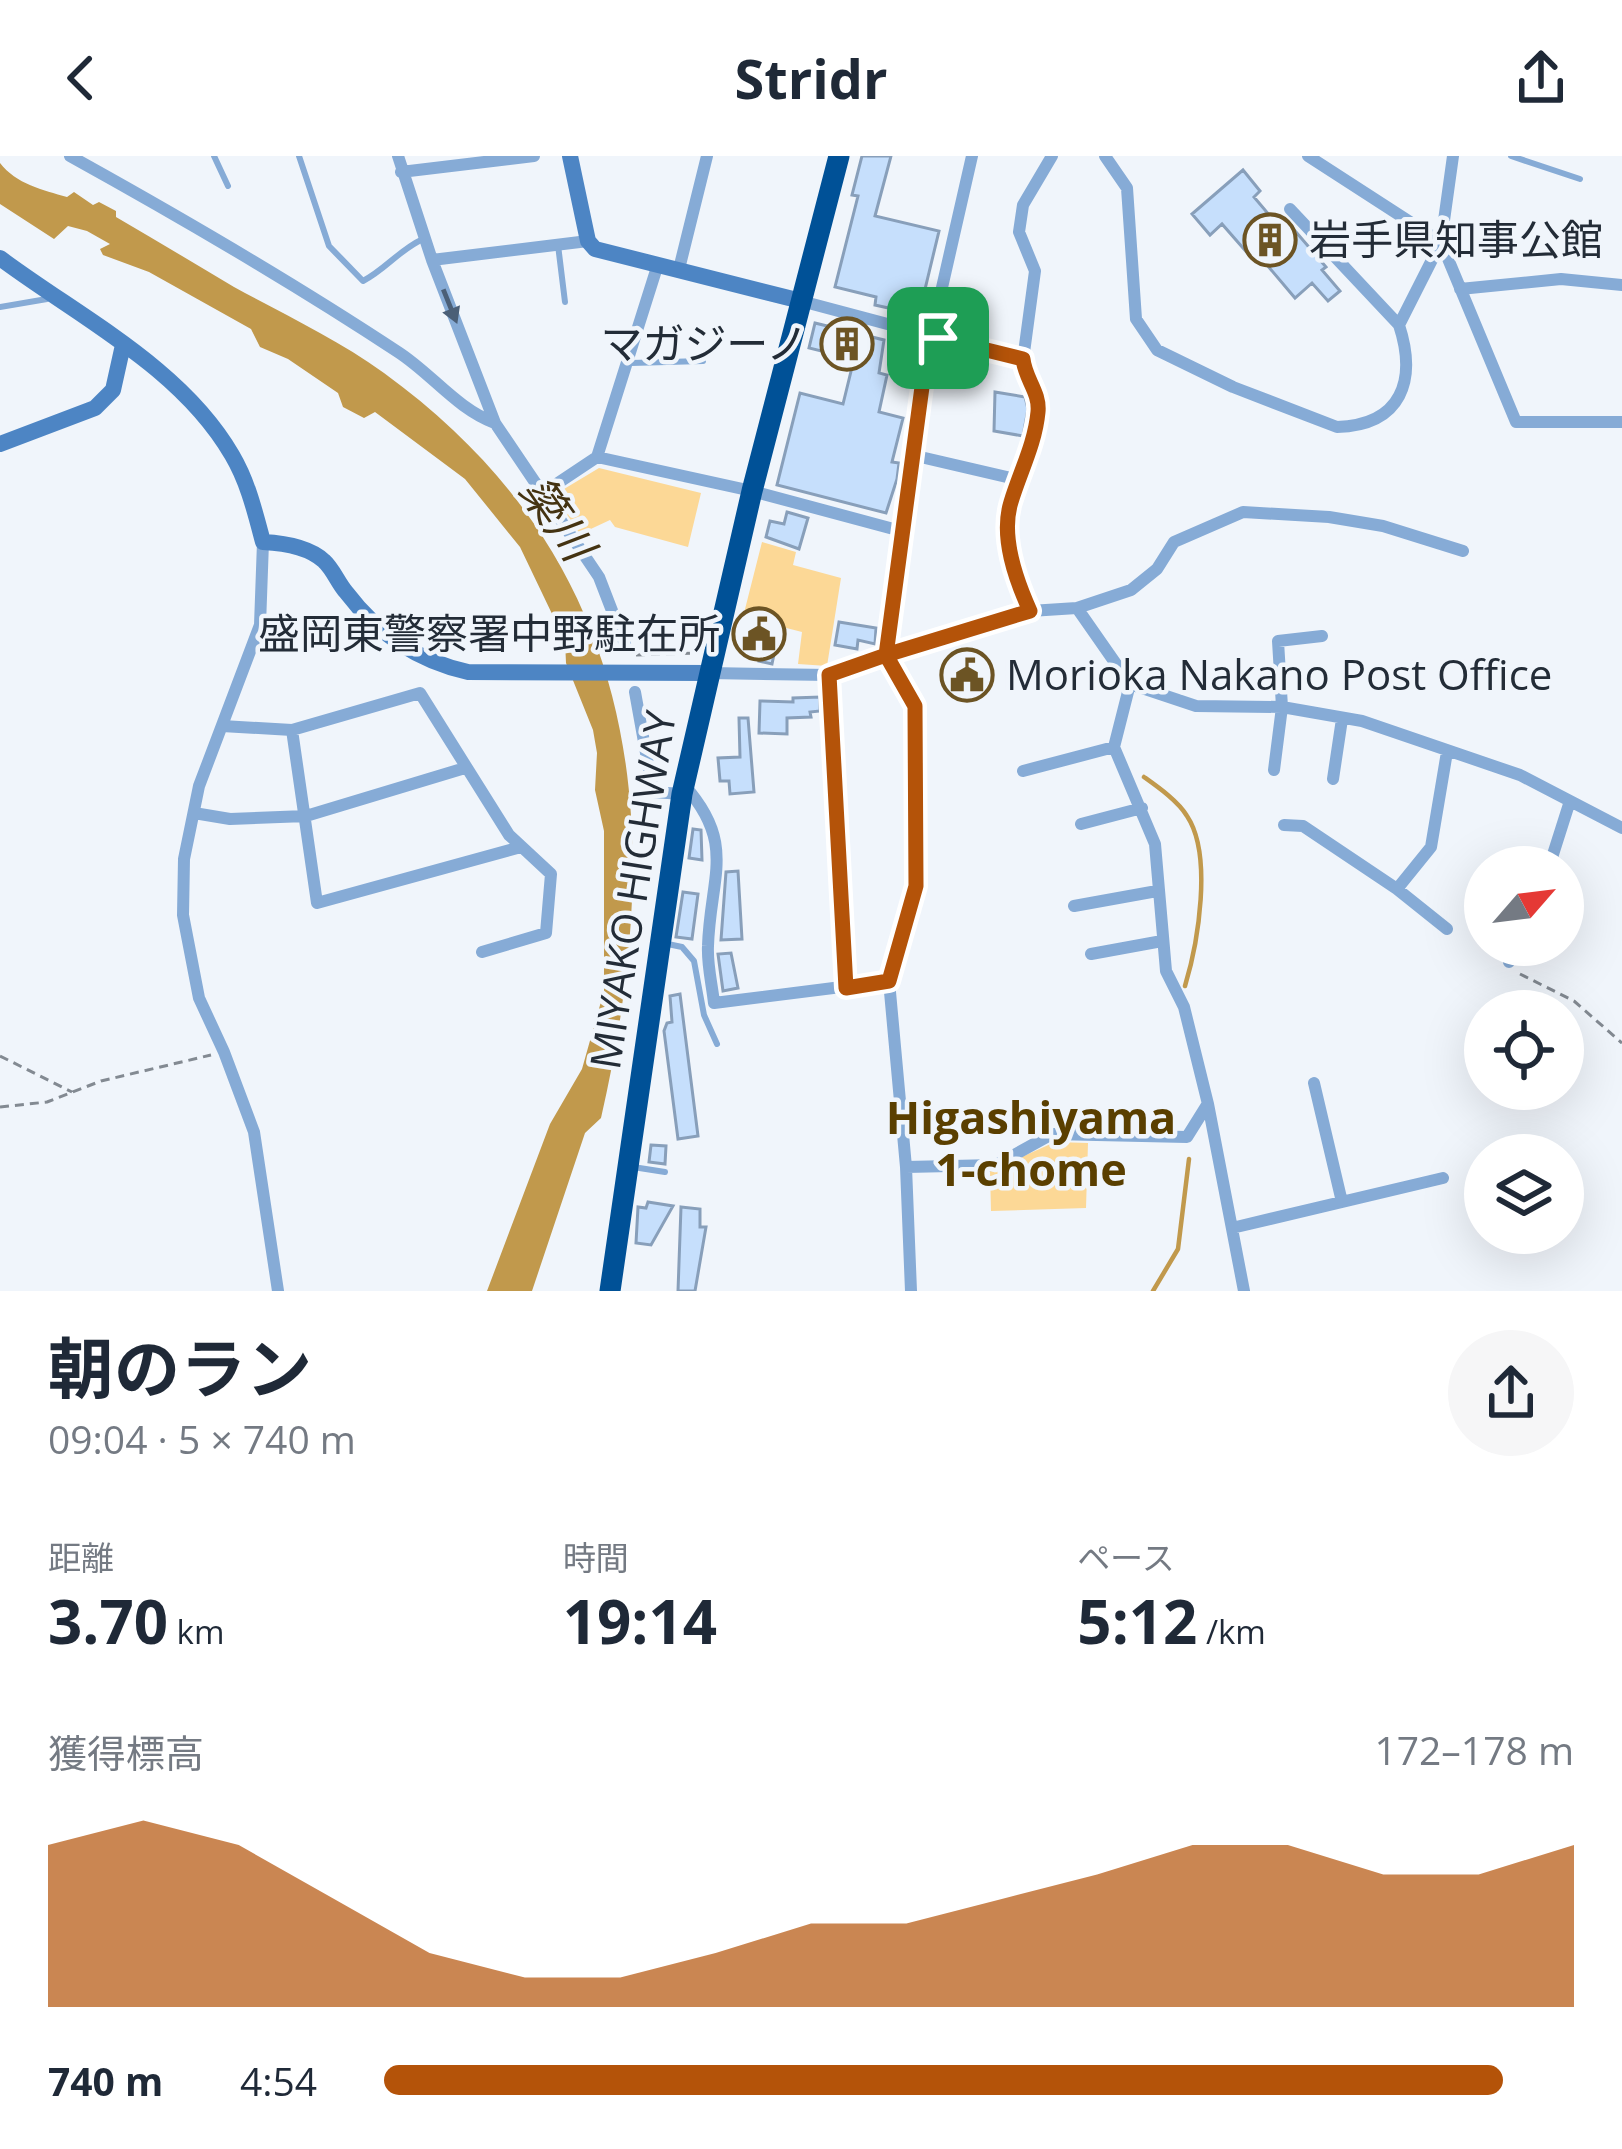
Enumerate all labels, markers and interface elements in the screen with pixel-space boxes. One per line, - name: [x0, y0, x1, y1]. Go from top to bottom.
- text: Stridr: [735, 41, 887, 115]
- icon: back: [48, 45, 114, 111]
- icon: share: [1508, 45, 1574, 111]
- place label: 岩手県知事公館: [1309, 210, 1603, 267]
- building icon: 岩手県知事公館: [1242, 212, 1298, 268]
- pin: [887, 287, 989, 389]
- one-way arrow: [441, 289, 460, 325]
- icon: arrive: [905, 305, 971, 371]
- place label: マガジーノ: [601, 314, 808, 371]
- building icon: マガジーノ: [819, 316, 875, 372]
- water label: 簗川: [507, 463, 611, 575]
- place label: 盛岡東警察署中野駐在所: [258, 604, 720, 661]
- public building icon: 盛岡東警察署中野駐在所: [731, 606, 787, 662]
- place label: Morioka Nakano Post Office: [1006, 645, 1552, 702]
- public building icon: Morioka Nakano Post Office: [939, 647, 995, 703]
- street label: MIYAKO HIGHWAY: [575, 706, 688, 1073]
- north arrow: [1464, 846, 1584, 966]
- map controls: [1464, 846, 1584, 1254]
- button: locate: [1464, 990, 1584, 1110]
- district label: Higashiyama 1-chome: [886, 1086, 1176, 1199]
- button: layers: [1464, 1134, 1584, 1254]
- text: 朝のラン: [48, 1322, 312, 1412]
- button: share: [1448, 1330, 1574, 1456]
- text: 09:04 · 5 × 740 m: [48, 1412, 356, 1465]
- text: 距離: [48, 1535, 114, 1580]
- text: 時間: [563, 1535, 629, 1580]
- text: ペース: [1077, 1535, 1175, 1580]
- text: 3.70: [48, 1580, 168, 1662]
- text: 19:14: [563, 1580, 717, 1662]
- text: 5:12: [1077, 1580, 1197, 1662]
- text: km: [168, 1609, 225, 1654]
- text: /km: [1197, 1609, 1266, 1654]
- text: 172–178 m: [1374, 1723, 1574, 1776]
- text: 獲得標高: [48, 1726, 204, 1779]
- text: 740 m: [48, 2054, 163, 2107]
- text: 4:54: [240, 2054, 317, 2107]

